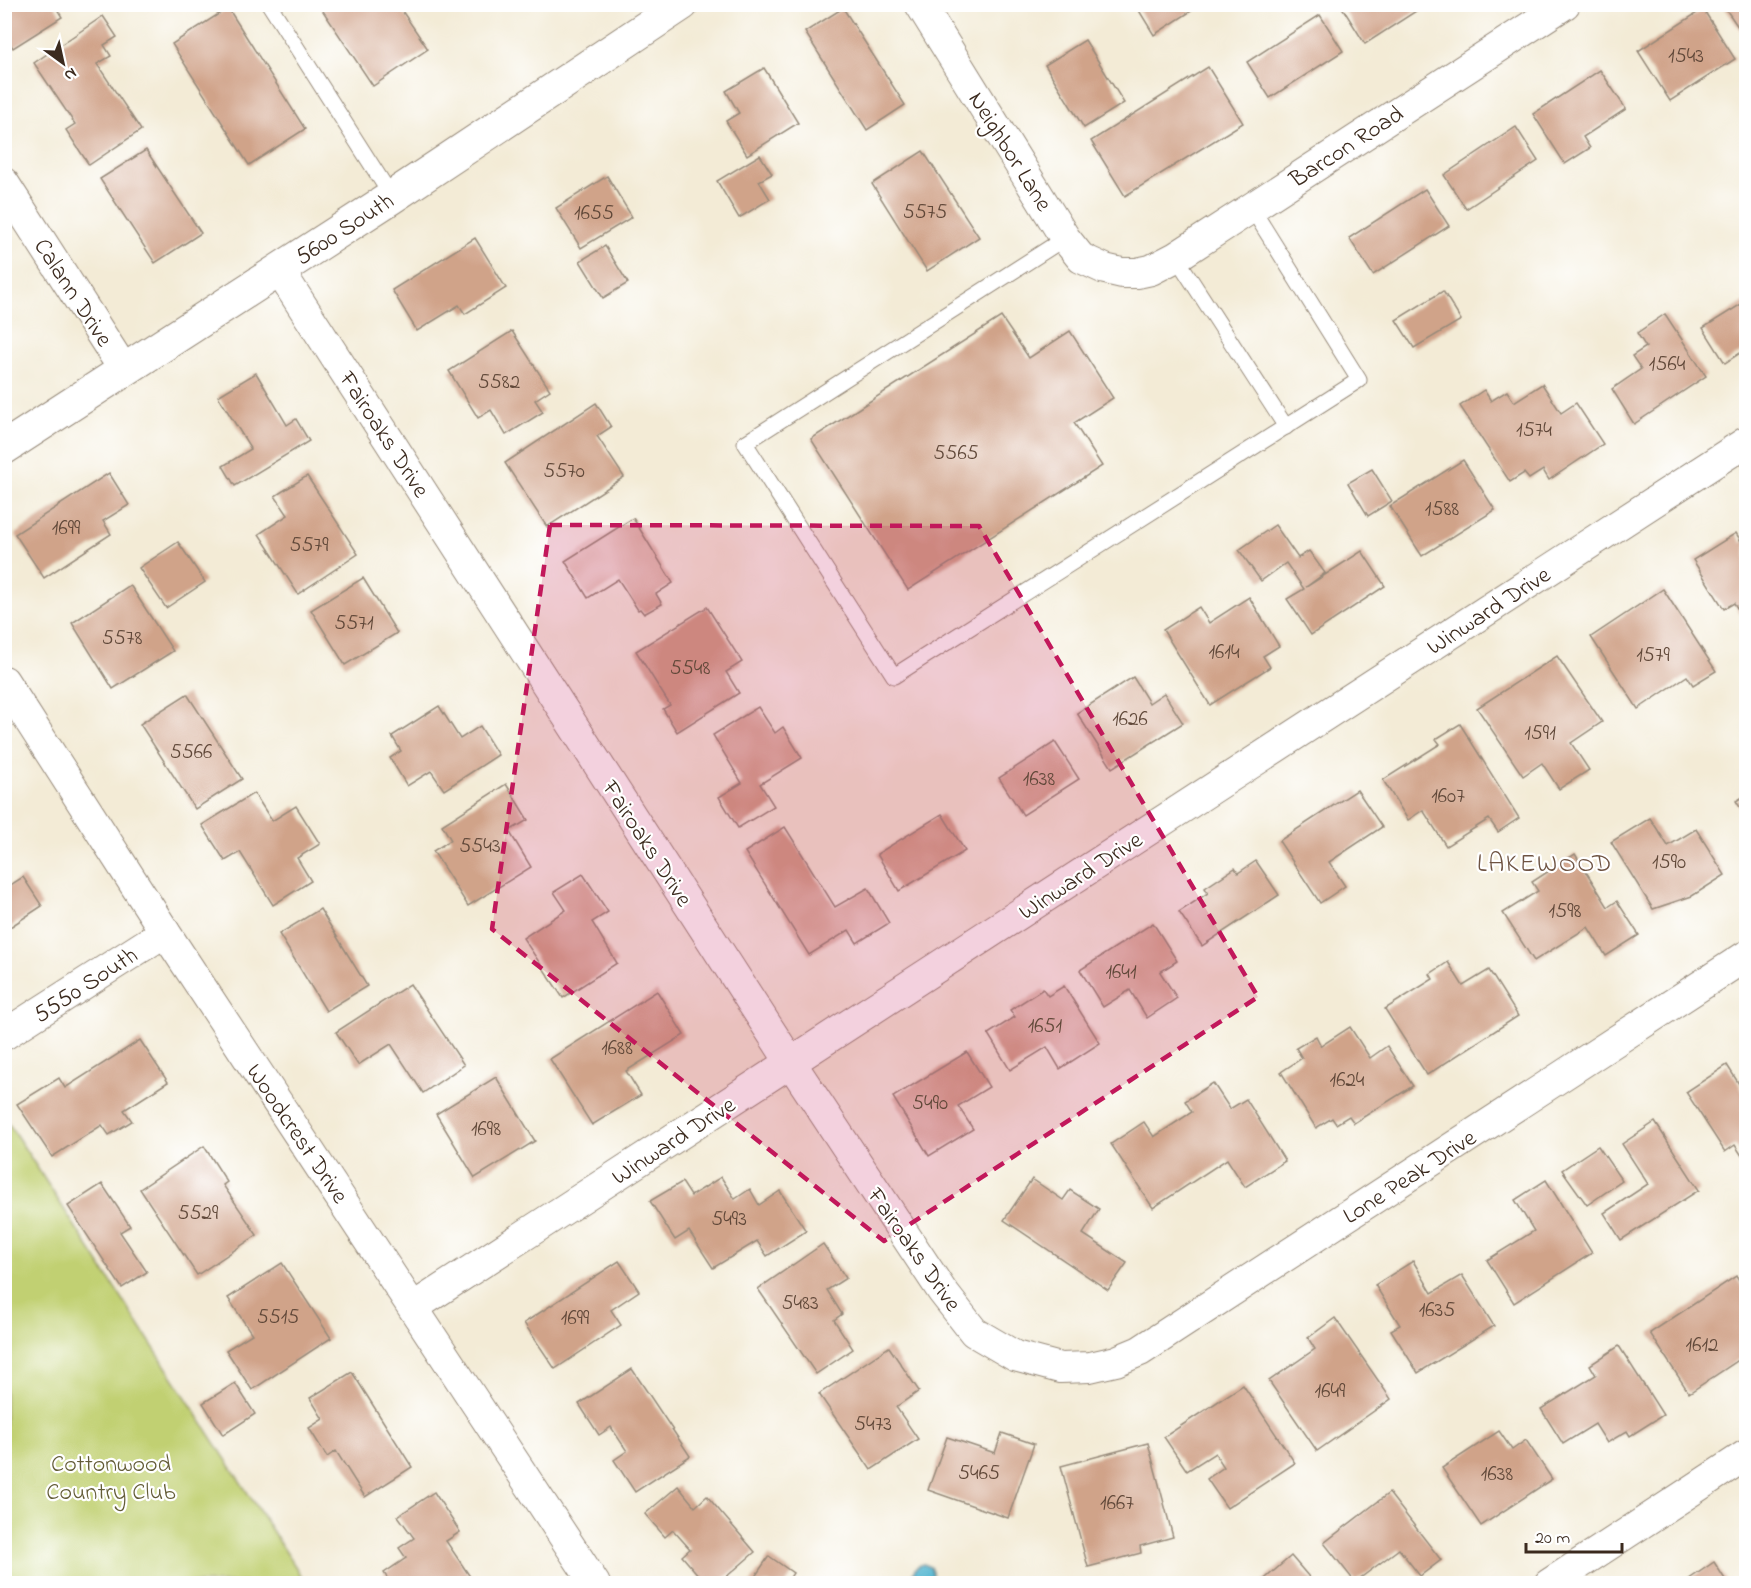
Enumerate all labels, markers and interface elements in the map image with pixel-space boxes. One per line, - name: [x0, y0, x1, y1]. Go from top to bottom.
- north arrow: [33, 33, 93, 93]
- house number: 1543: [1668, 42, 1704, 72]
- text: N: [59, 61, 81, 87]
- street label: Neighbor Lane: [958, 86, 1060, 219]
- street label: Barcon Road: [1283, 98, 1412, 199]
- street label: 5600 South: [289, 185, 402, 275]
- house number: 5575: [903, 198, 947, 228]
- house number: 1655: [574, 199, 614, 229]
- street label: Calann Drive: [24, 232, 120, 355]
- house number: 1564: [1649, 350, 1686, 380]
- street label: Fairoaks Drive: [328, 364, 437, 506]
- house number: 5582: [478, 368, 520, 398]
- house number: 1574: [1516, 416, 1552, 446]
- house number: 5565: [933, 439, 979, 469]
- house number: 5570: [543, 457, 585, 487]
- house number: 1588: [1425, 495, 1459, 525]
- house number: 1699: [52, 514, 81, 544]
- house number: 5579: [290, 531, 329, 561]
- street label: Winward Drive: [1420, 559, 1559, 665]
- house number: 5571: [334, 609, 374, 639]
- house number: 5578: [102, 624, 142, 654]
- house number: 1614: [1208, 638, 1240, 668]
- house number: 1579: [1636, 641, 1671, 671]
- house number: 5548: [670, 654, 710, 684]
- house number: 1626: [1112, 705, 1148, 735]
- house number: 1591: [1524, 719, 1556, 749]
- house number: 5566: [170, 738, 212, 768]
- house number: 1638: [1023, 765, 1055, 795]
- street label: Fairoaks Drive: [591, 773, 700, 915]
- house number: 1607: [1431, 782, 1465, 812]
- street label: Winward Drive: [1012, 824, 1151, 930]
- house number: 5543: [459, 832, 501, 862]
- district label: LAKEWOOD: [1477, 846, 1613, 884]
- house number: 1590: [1652, 848, 1686, 878]
- house number: 1598: [1549, 897, 1582, 927]
- street label: 5550 South: [27, 939, 146, 1033]
- house number: 1641: [1105, 958, 1137, 988]
- house number: 1651: [1028, 1012, 1063, 1042]
- house number: 1688: [601, 1034, 633, 1064]
- street label: Woodcrest Drive: [236, 1057, 356, 1212]
- house number: 1624: [1329, 1066, 1365, 1096]
- street label: Winward Drive: [605, 1089, 744, 1195]
- house number: 5490: [912, 1089, 948, 1119]
- house number: 1698: [471, 1115, 501, 1145]
- street label: Lone Peak Drive: [1337, 1122, 1484, 1234]
- street label: Fairoaks Drive: [857, 1180, 969, 1320]
- house number: 5529: [178, 1199, 219, 1229]
- house number: 5493: [711, 1205, 747, 1235]
- house number: 5483: [781, 1289, 819, 1319]
- house number: 1635: [1419, 1296, 1455, 1326]
- house number: 5515: [257, 1303, 299, 1333]
- house number: 1699: [561, 1304, 590, 1334]
- house number: 1612: [1685, 1331, 1719, 1361]
- house number: 1649: [1315, 1377, 1346, 1407]
- house number: 5473: [854, 1410, 892, 1440]
- park label: Cottonwood Country Club: [46, 1448, 176, 1512]
- house number: 5465: [958, 1459, 1000, 1489]
- house number: 1638: [1481, 1460, 1513, 1490]
- house number: 1667: [1100, 1489, 1134, 1519]
- scale bar: [1526, 1516, 1622, 1554]
- text: 20 m: [1535, 1526, 1570, 1552]

